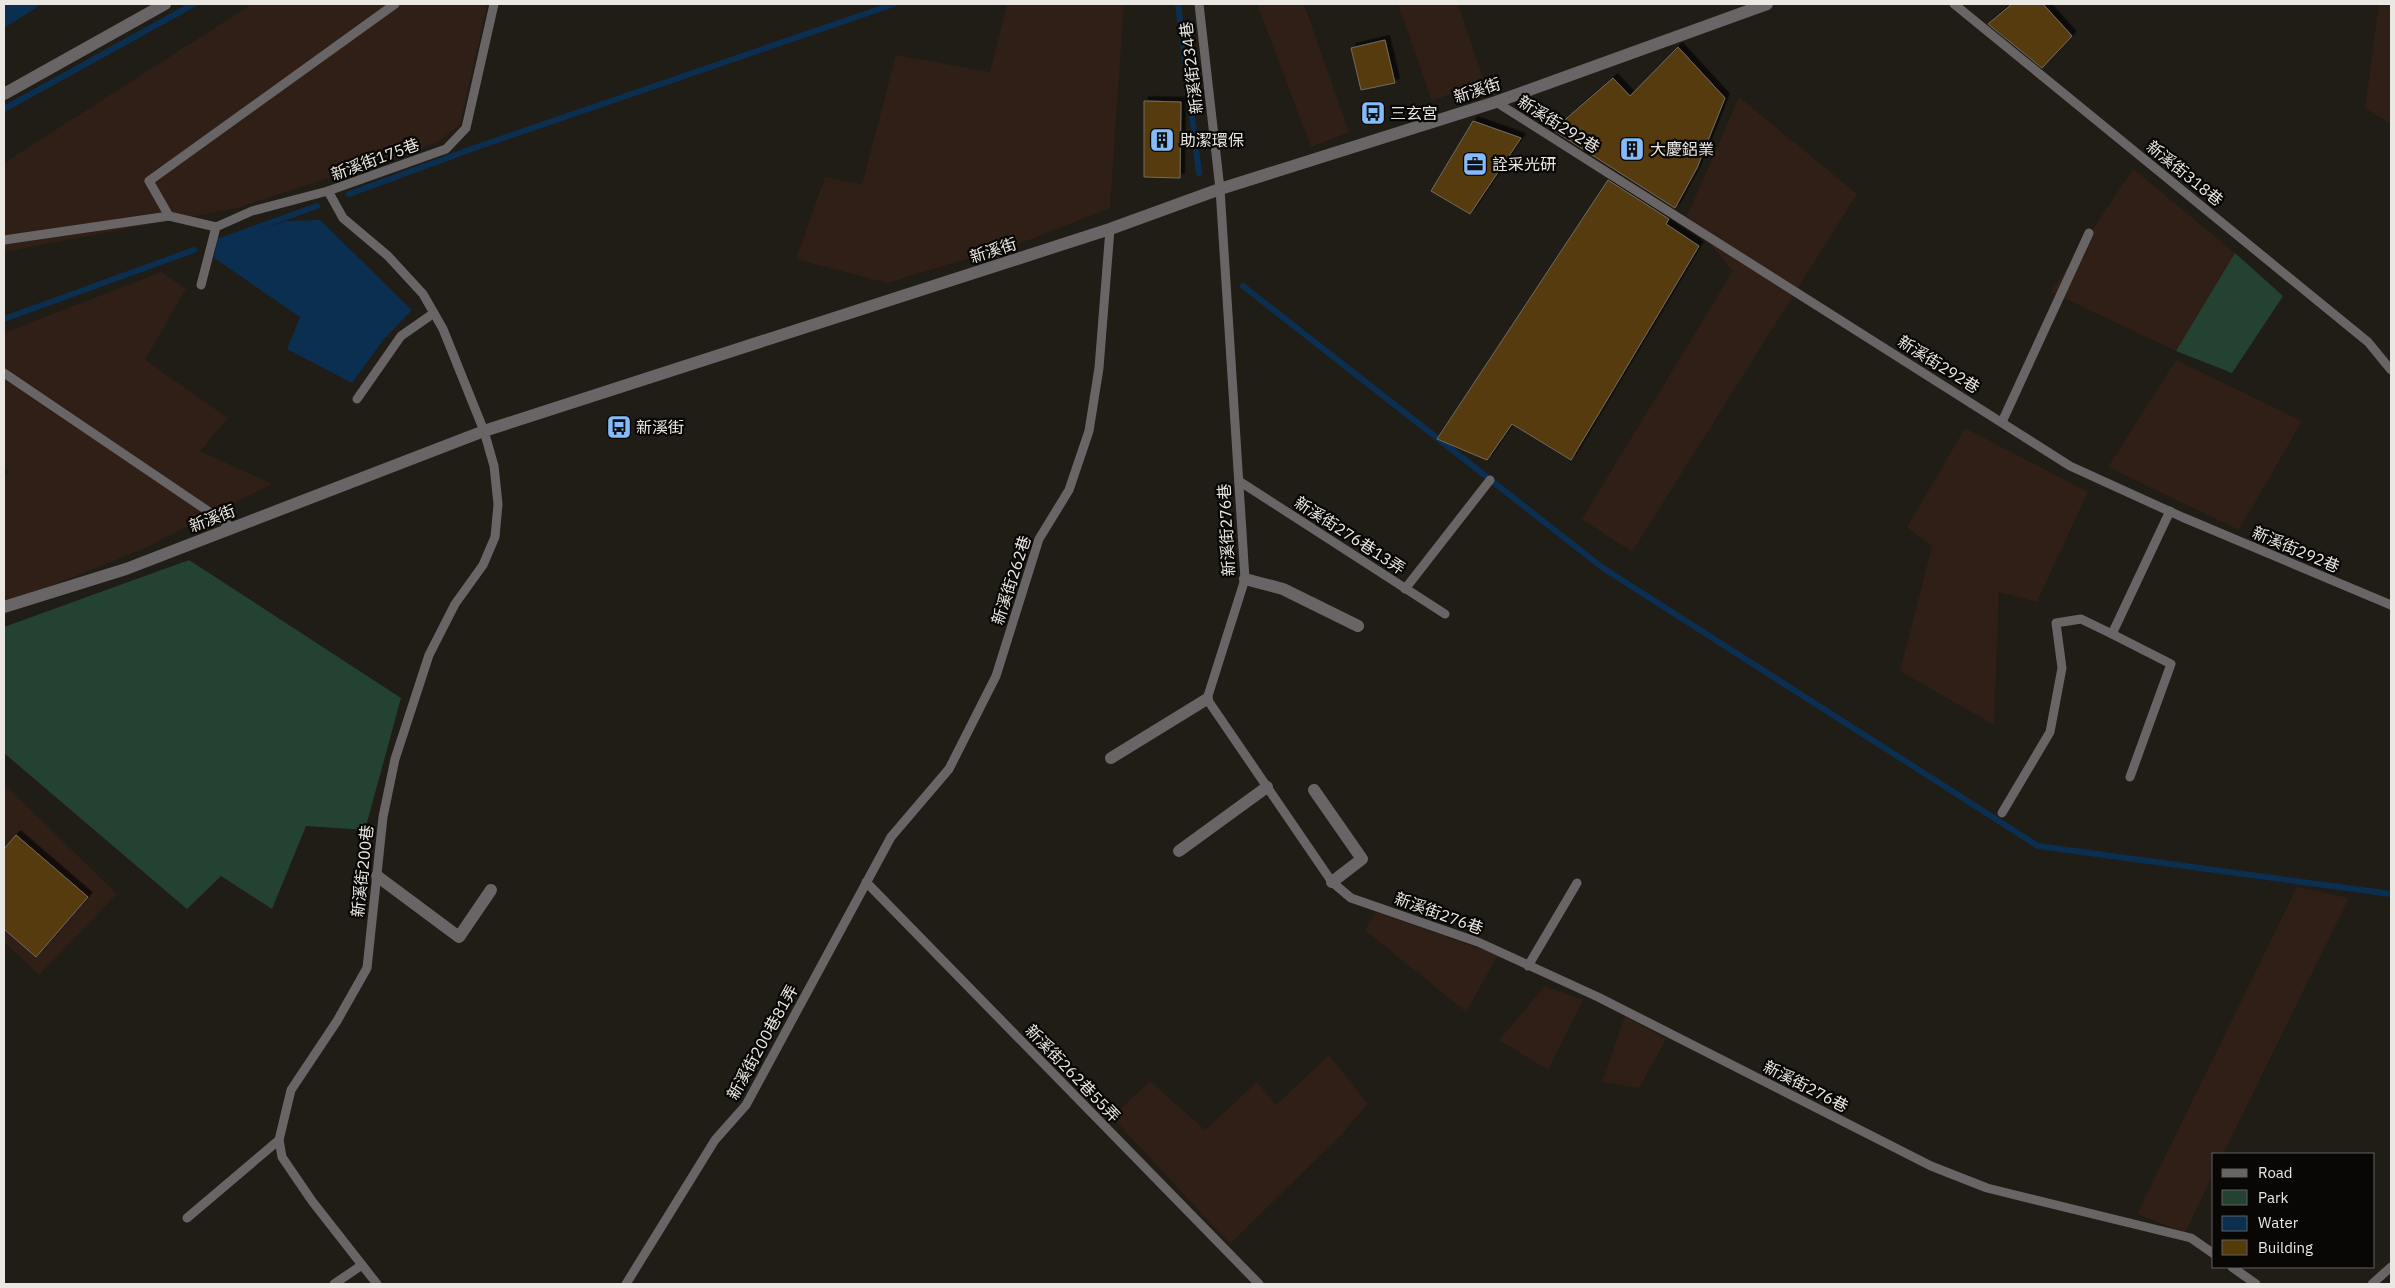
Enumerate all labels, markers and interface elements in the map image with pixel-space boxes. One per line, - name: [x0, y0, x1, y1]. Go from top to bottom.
- street label: 新溪街234巷: [1175, 21, 1207, 115]
- street label: 新溪街: [1451, 73, 1503, 107]
- street label: 新溪街292巷: [1514, 91, 1604, 157]
- bus stop icon: 三玄宮: [1360, 100, 1386, 126]
- place label: 三玄宮: [1390, 103, 1438, 123]
- building icon: 助潔環保: [1149, 127, 1175, 153]
- place label: 助潔環保: [1180, 130, 1244, 150]
- street label: 新溪街175巷: [328, 134, 422, 184]
- building icon: 大慶鋁業: [1619, 136, 1645, 162]
- street label: 新溪街318巷: [2143, 136, 2227, 210]
- place label: 大慶鋁業: [1650, 139, 1714, 159]
- office icon: 詮采光研: [1462, 151, 1488, 177]
- place label: 詮采光研: [1492, 154, 1556, 174]
- street label: 新溪街: [967, 233, 1019, 267]
- street label: 新溪街292巷: [1894, 331, 1984, 397]
- bus stop icon: 新溪街: [606, 414, 632, 440]
- place label: 新溪街: [636, 417, 684, 437]
- street label: 新溪街276巷: [1214, 483, 1238, 577]
- street label: 新溪街276巷13弄: [1291, 492, 1409, 578]
- street label: 新溪街: [186, 500, 238, 536]
- street label: 新溪街292巷: [2249, 522, 2343, 576]
- street label: 新溪街262巷: [987, 533, 1035, 627]
- street label: 新溪街200巷: [347, 824, 377, 918]
- street label: 新溪街276巷: [1392, 888, 1486, 938]
- street label: 新溪街200巷81弄: [722, 981, 802, 1103]
- street label: 新溪街262巷55弄: [1021, 1020, 1125, 1126]
- street label: 新溪街276巷: [1760, 1056, 1852, 1116]
- legend: [2212, 1153, 2375, 1268]
- text: Road: [2258, 1163, 2293, 1182]
- text: Park: [2258, 1188, 2288, 1207]
- text: Water: [2258, 1213, 2299, 1232]
- text: Building: [2258, 1238, 2313, 1257]

